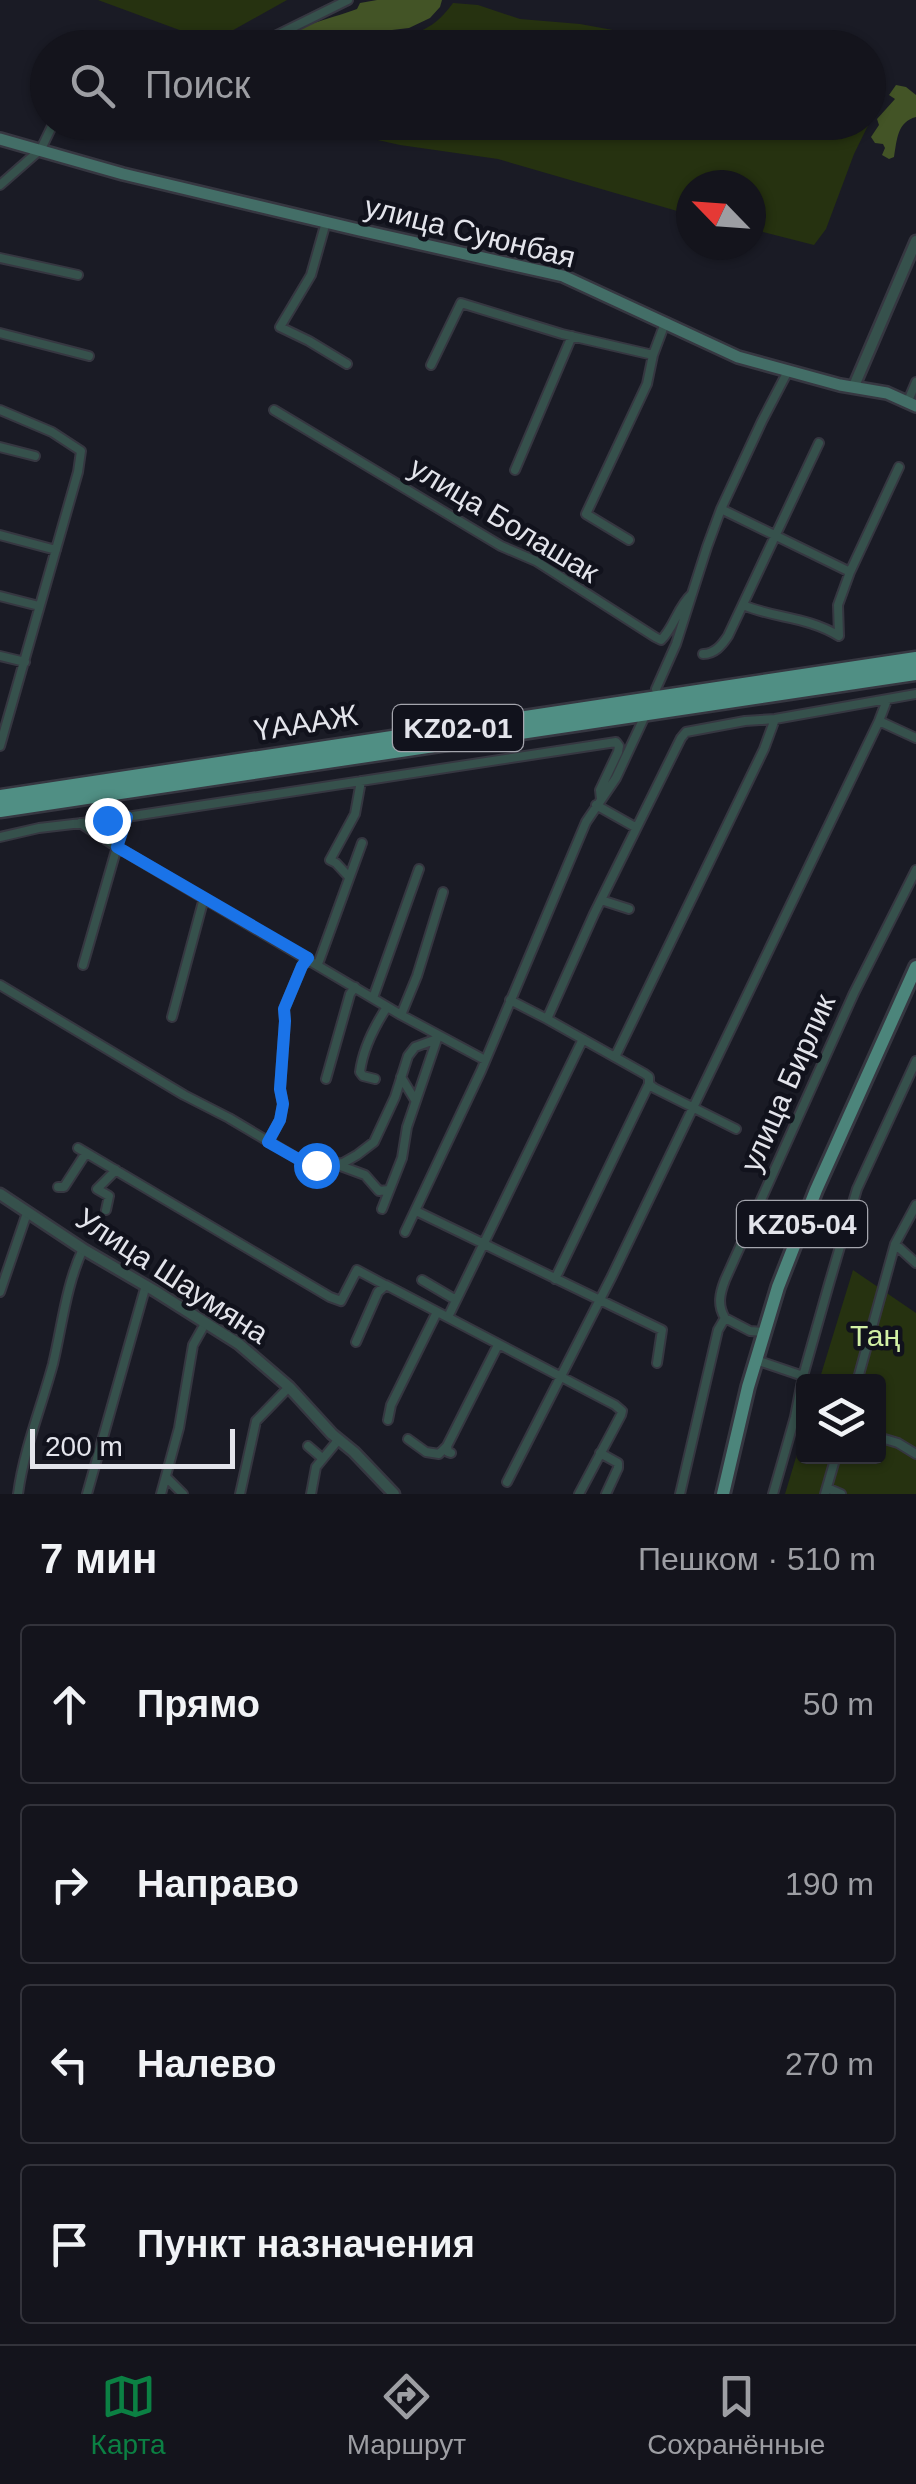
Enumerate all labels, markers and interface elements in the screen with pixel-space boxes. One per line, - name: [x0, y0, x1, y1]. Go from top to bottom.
- search box: [30, 30, 886, 140]
- icon: search: [65, 58, 120, 113]
- text: Поиск: [145, 64, 250, 106]
- north arrow: [676, 170, 766, 260]
- street label: улица Суюнбая: [361, 189, 579, 274]
- street label: улица Болашак: [404, 450, 605, 589]
- street label: ҮАААЖ: [252, 698, 360, 747]
- road number: KZ02-01: [393, 705, 523, 751]
- route end: [85, 798, 131, 844]
- street label: улица Бирлик: [734, 988, 842, 1176]
- route start: [294, 1143, 340, 1189]
- street label: Улица Шаумяна: [70, 1201, 275, 1350]
- road number: KZ05-04: [737, 1201, 867, 1247]
- park label: Таң: [850, 1319, 901, 1352]
- map controls: [796, 1374, 886, 1464]
- button: layers: [796, 1374, 886, 1464]
- scale bar: [30, 1424, 235, 1468]
- text: 200 m: [45, 1431, 123, 1462]
- text: 7 мин: [40, 1535, 157, 1582]
- text: Пешком · 510 m: [638, 1541, 876, 1577]
- icon: ahead: [42, 1677, 97, 1732]
- text: Прямо: [137, 1683, 260, 1725]
- text: 50 m: [803, 1686, 874, 1722]
- icon: right: [42, 1857, 97, 1912]
- text: Направо: [137, 1863, 299, 1905]
- text: 190 m: [785, 1866, 874, 1902]
- icon: left: [42, 2037, 97, 2092]
- text: Налево: [137, 2043, 276, 2085]
- text: 270 m: [785, 2046, 874, 2082]
- icon: arrive: [42, 2217, 97, 2272]
- text: Пункт назначения: [137, 2223, 475, 2265]
- tab: Карта: [91, 2369, 166, 2461]
- tab: Маршрут: [347, 2369, 466, 2461]
- tab: Сохранённые: [647, 2369, 825, 2461]

